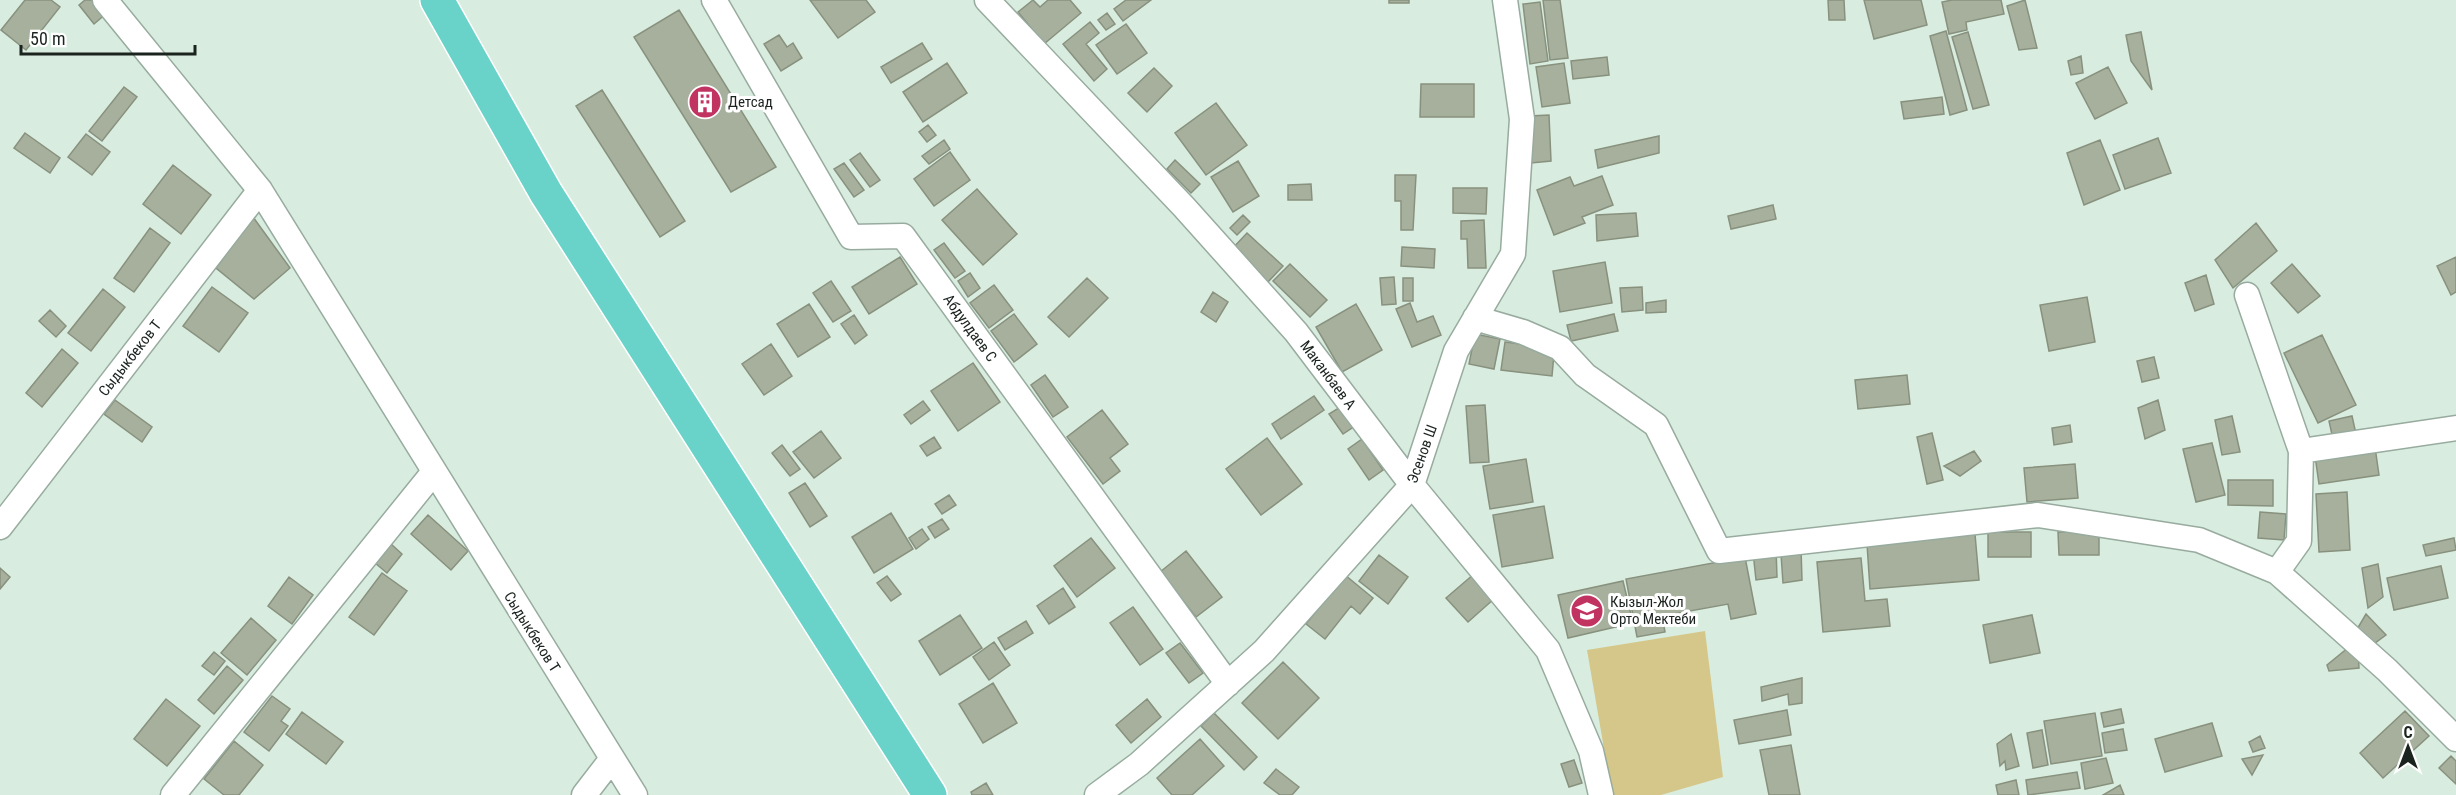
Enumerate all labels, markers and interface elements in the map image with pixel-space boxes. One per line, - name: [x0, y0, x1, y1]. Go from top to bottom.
- scale bar: [21, 18, 195, 56]
- text: 50 m: [30, 28, 65, 49]
- building icon: Детсад: [687, 84, 723, 120]
- place label: Детсад: [728, 93, 773, 111]
- street label: Абдулдаев С: [939, 291, 1001, 365]
- street label: Сыдыкбеков Т: [95, 316, 165, 400]
- street label: Маканбаев А: [1296, 337, 1360, 413]
- street label: Эсенов Ш: [1403, 422, 1441, 486]
- street label: Сыдыкбеков Т: [500, 588, 564, 676]
- school or university icon: Кызыл-Жол Орто Мектеби: [1569, 593, 1605, 629]
- place label: Кызыл-Жол Орто Мектеби: [1610, 593, 1696, 628]
- north arrow: [2378, 717, 2438, 777]
- text: С: [2403, 723, 2413, 742]

